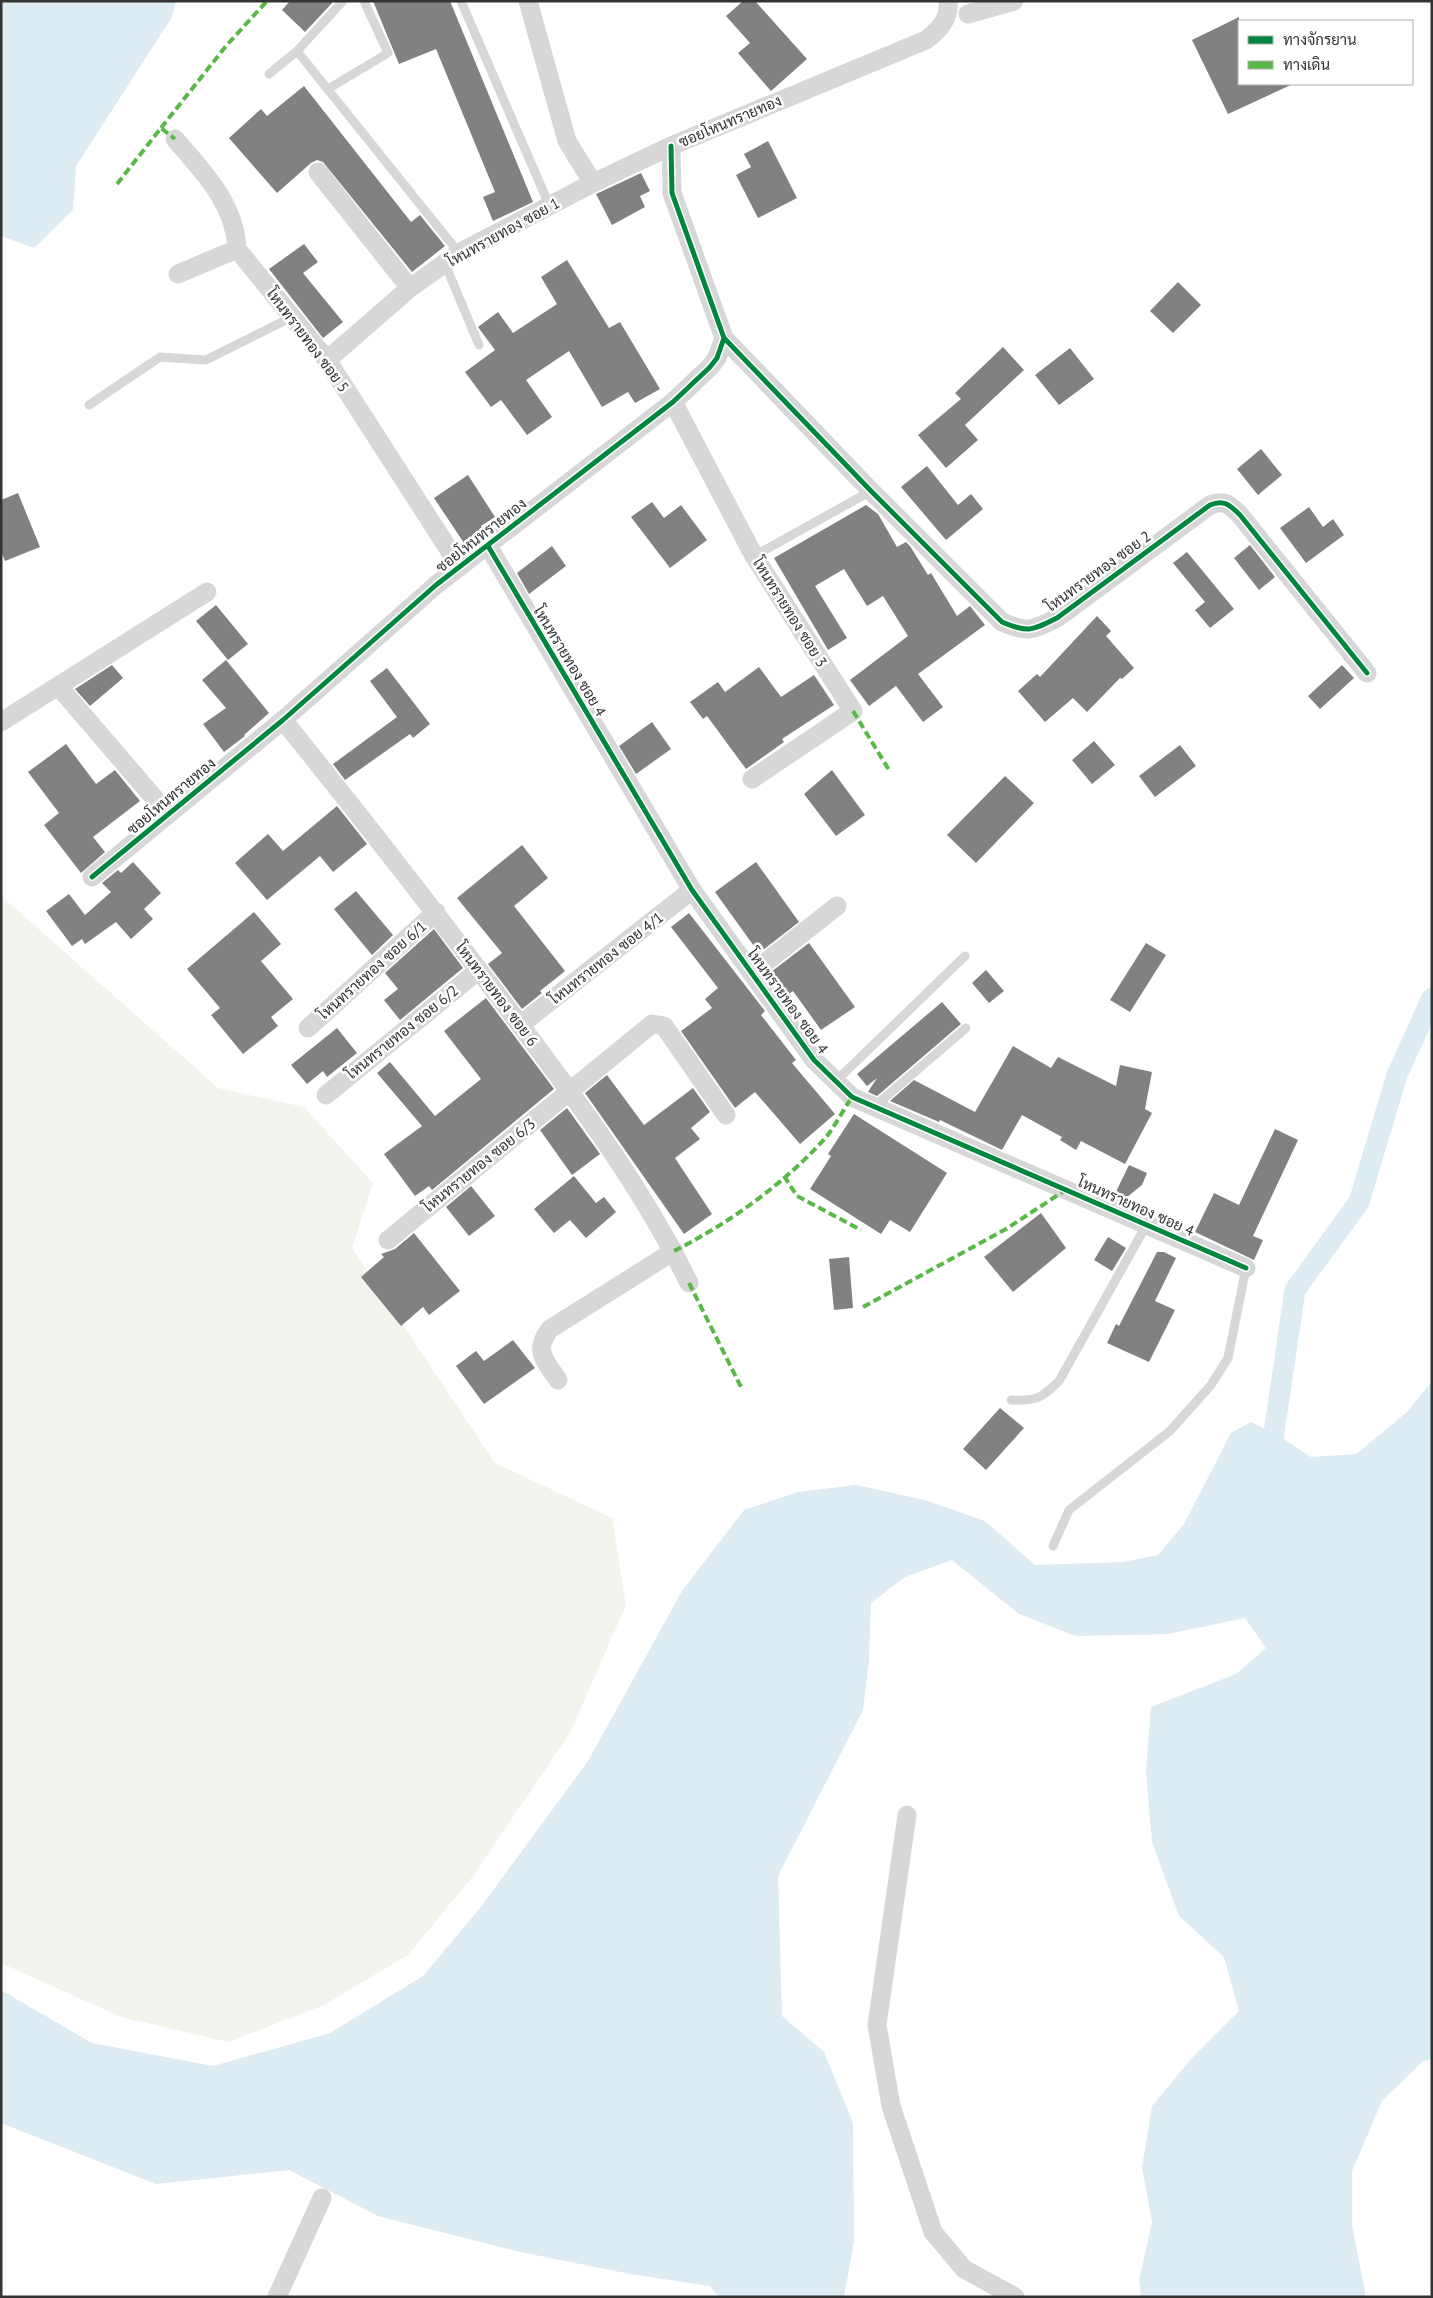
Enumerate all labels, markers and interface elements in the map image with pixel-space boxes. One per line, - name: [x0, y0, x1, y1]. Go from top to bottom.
- legend: [1238, 20, 1413, 85]
- text: ทางจักรยาน: [1283, 30, 1357, 49]
- text: ทางเดิน: [1283, 55, 1330, 74]
- street label: ซอยโหนทรายทอง: [676, 91, 784, 151]
- street label: โหนทรายทอง ซอย 1: [442, 193, 563, 271]
- street label: โหนทรายทอง ซอย 5: [262, 283, 354, 396]
- street label: ซอยโหนทรายทอง: [432, 494, 530, 576]
- street label: โหนทรายทอง ซอย 2: [1041, 526, 1155, 616]
- street label: โหนทรายทอง ซอย 3: [748, 553, 831, 670]
- street label: โหนทรายทอง ซอย 4: [529, 601, 611, 720]
- street label: ซอยโหนทรายทอง: [123, 753, 219, 839]
- street label: โหนทรายทอง ซอย 4/1: [544, 908, 667, 1009]
- street label: โหนทรายทอง ซอย 6/1: [313, 916, 430, 1024]
- street label: โหนทรายทอง ซอย 6: [451, 937, 543, 1050]
- street label: โหนทรายทอง ซอย 4: [743, 944, 833, 1058]
- street label: โหนทรายทอง ซอย 6/2: [341, 981, 462, 1084]
- street label: โหนทรายทอง ซอย 6/3: [418, 1114, 539, 1217]
- street label: โหนทรายทอง ซอย 4: [1074, 1171, 1197, 1240]

